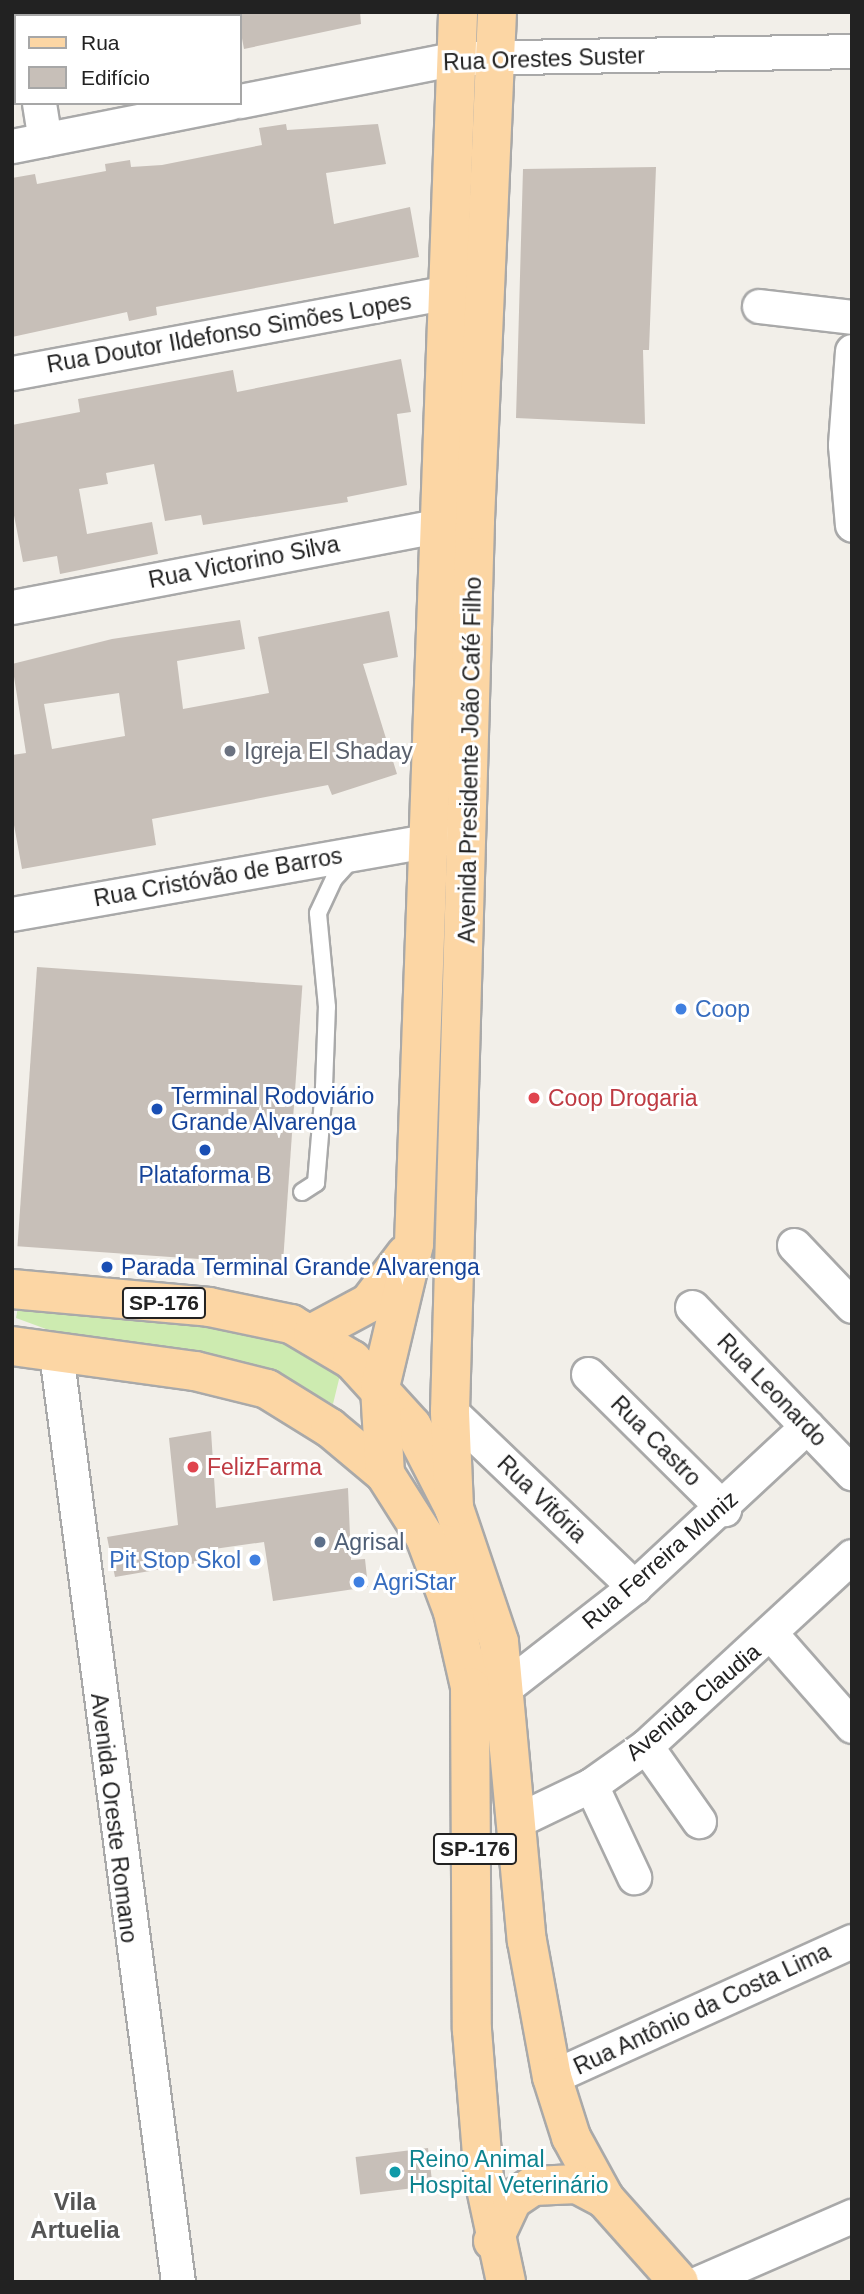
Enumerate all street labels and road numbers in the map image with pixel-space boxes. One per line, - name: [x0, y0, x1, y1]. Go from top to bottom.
- street label: Rua Orestes Suster: [443, 42, 645, 76]
- street label: Rua Doutor Ildefonso Simões Lopes: [45, 287, 413, 379]
- street label: Rua Victorino Silva: [146, 530, 342, 594]
- street label: Avenida Presidente João Café Filho: [453, 577, 487, 943]
- street label: Rua Cristóvão de Barros: [92, 842, 344, 912]
- road number: SP-176: [120, 1286, 208, 1320]
- street label: Rua Leonardo: [711, 1328, 833, 1452]
- street label: Rua Castro: [605, 1390, 707, 1492]
- street label: Rua Vitória: [492, 1450, 592, 1548]
- street label: Rua Ferreira Muniz: [577, 1485, 743, 1635]
- street label: Avenida Claudia: [620, 1638, 766, 1766]
- street label: Avenida Oreste Romano: [85, 1692, 143, 1944]
- road number: SP-176: [431, 1832, 519, 1867]
- street label: Rua Antônio da Costa Lima: [569, 1937, 835, 2081]

